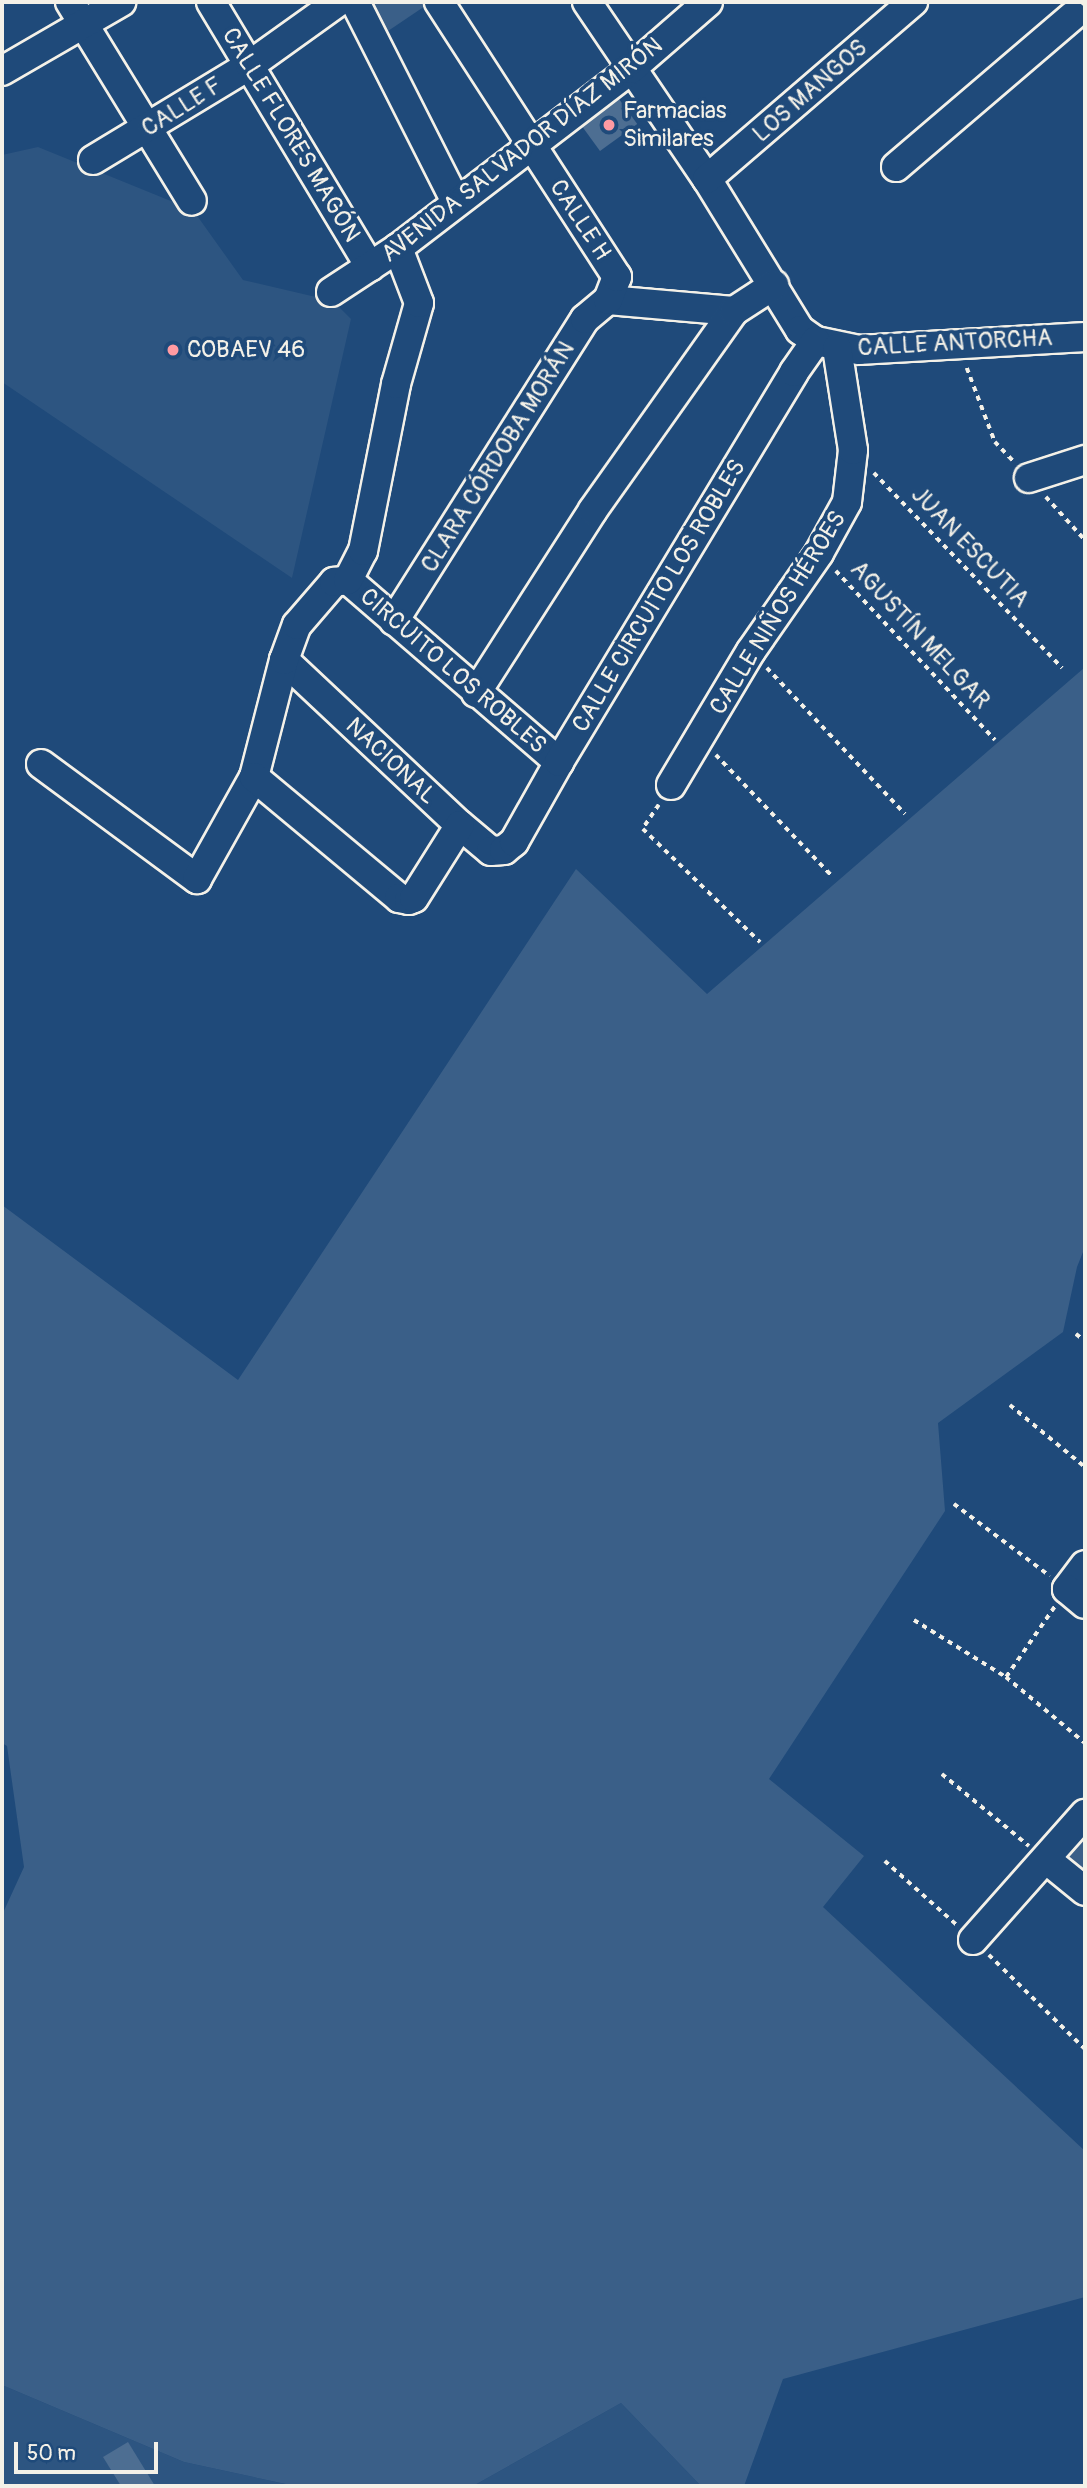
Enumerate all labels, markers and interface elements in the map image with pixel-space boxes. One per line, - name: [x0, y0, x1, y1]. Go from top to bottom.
- street label: CALLE FLORES MAGÓN: [216, 23, 366, 247]
- street label: AVENIDA SALVADOR DÍAZ MIRÓN: [376, 31, 668, 269]
- street label: LOS MANGOS: [747, 33, 873, 149]
- street label: CALLE F: [136, 71, 228, 143]
- place label: Farmacias Similares: [623, 97, 727, 153]
- marker: Farmacias Similares: [601, 117, 617, 133]
- street label: CALLE H: [543, 174, 617, 266]
- street label: CALLE ANTORCHA: [857, 324, 1053, 362]
- place label: COBAEV 46: [187, 336, 305, 364]
- street label: CLARA CÓRDOBA MORÁN: [415, 336, 581, 578]
- marker: COBAEV 46: [165, 342, 181, 358]
- street label: CALLE CIRCUITO LOS ROBLES: [566, 455, 752, 737]
- street label: JUAN ESCUTIA: [905, 480, 1035, 614]
- street label: CALLE NIÑOS HÉROES: [704, 506, 852, 720]
- street label: AGUSTÍN MELGAR: [844, 555, 996, 715]
- street label: CIRCUITO LOS ROBLES: [354, 582, 552, 760]
- street label: NACIONAL: [340, 712, 442, 810]
- scale bar: [18, 2428, 161, 2472]
- text: 50 m: [27, 2440, 76, 2467]

